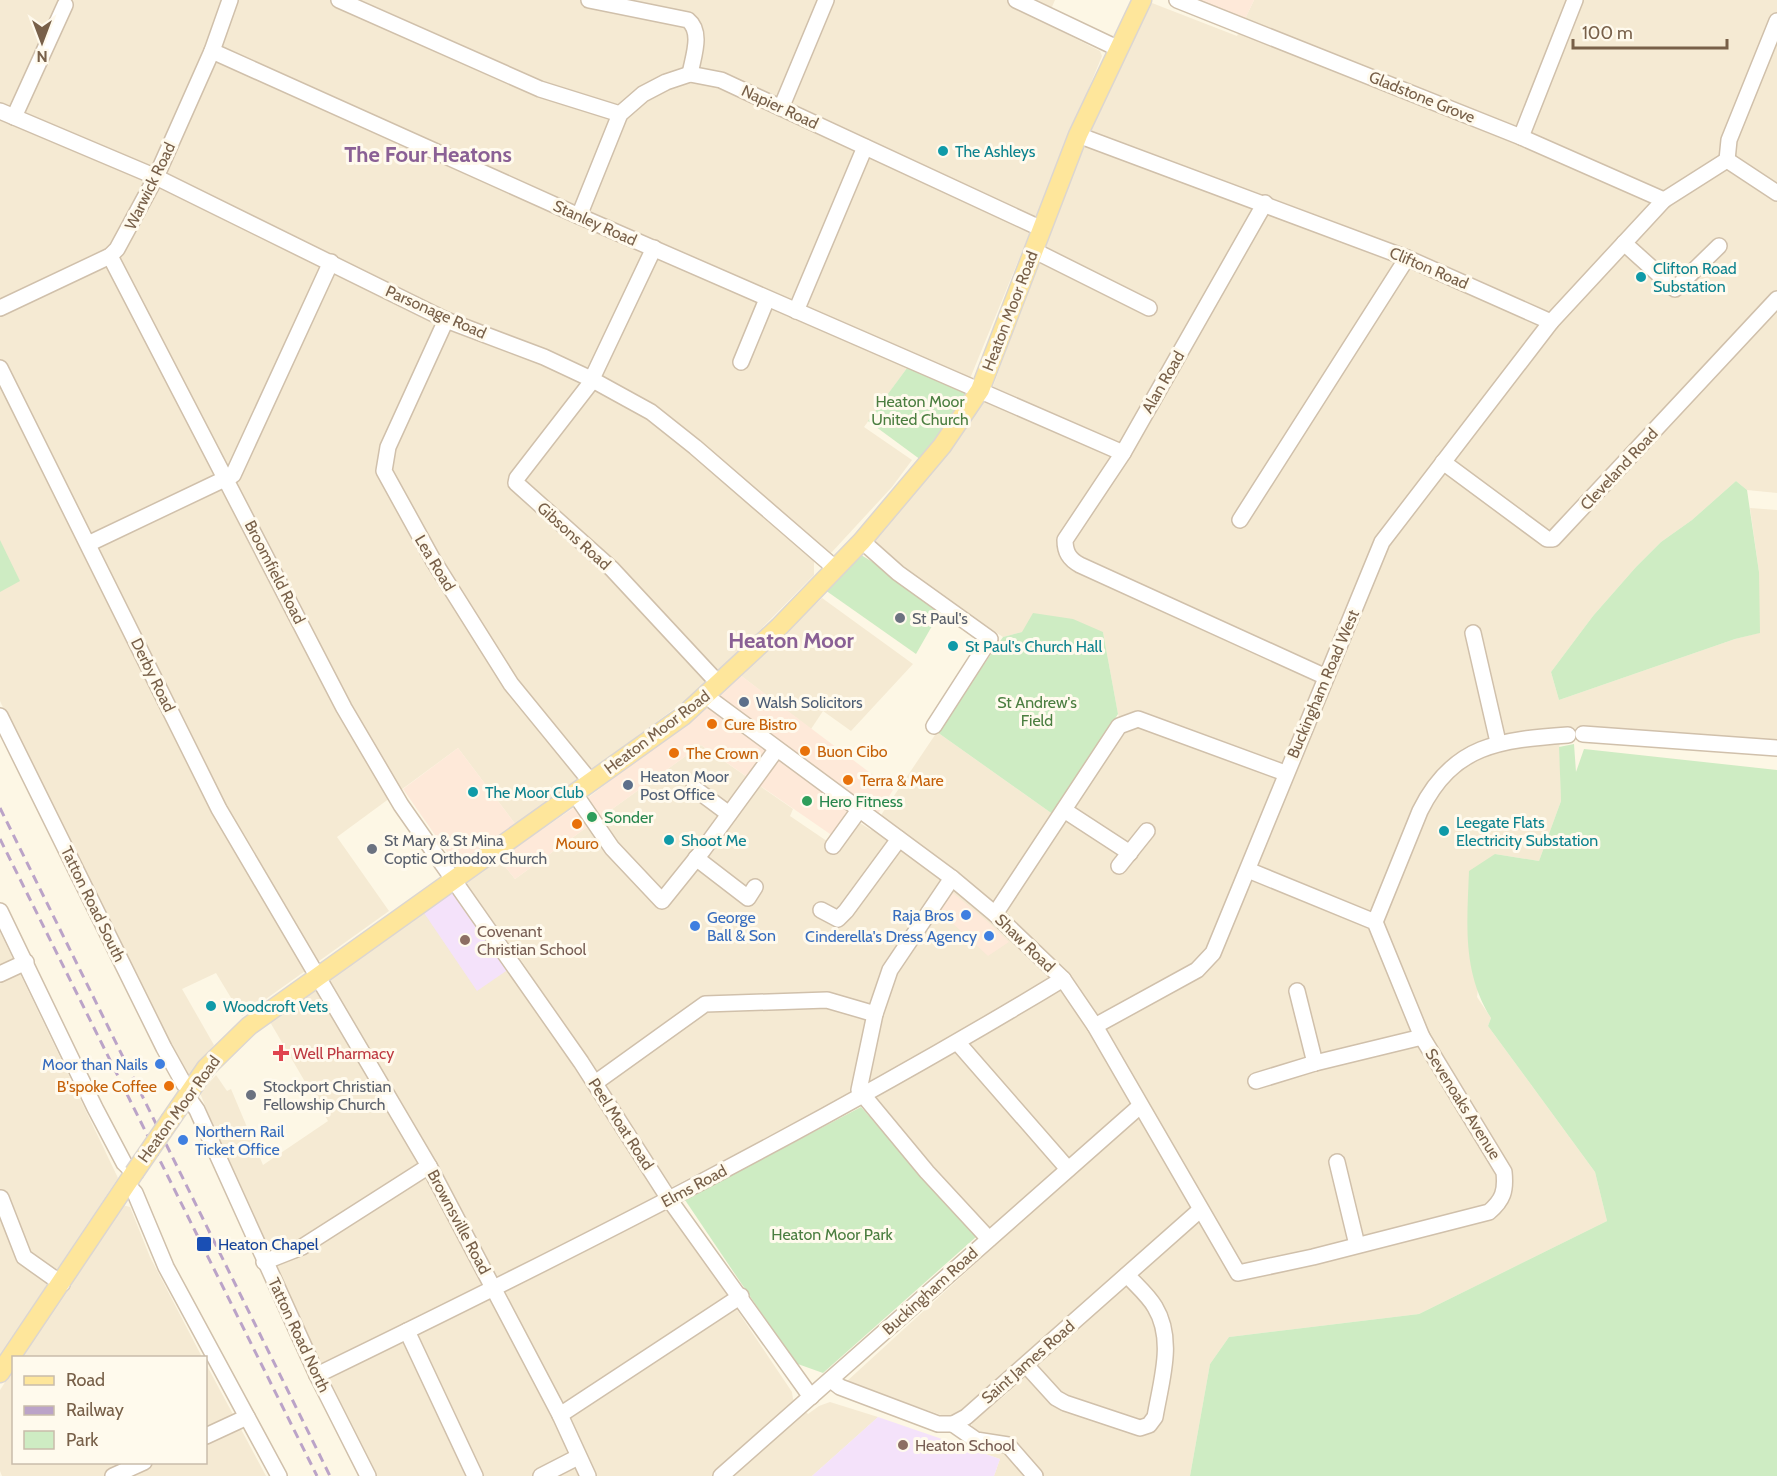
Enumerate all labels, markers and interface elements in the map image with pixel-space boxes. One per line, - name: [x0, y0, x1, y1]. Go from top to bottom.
- north arrow: [12, 12, 72, 72]
- scale bar: [1573, 12, 1728, 50]
- text: 100 m: [1582, 22, 1633, 44]
- text: N: [36, 47, 48, 66]
- street label: Gladstone Grove: [1366, 67, 1478, 127]
- street label: Napier Road: [739, 81, 821, 133]
- street label: Warwick Road: [121, 139, 179, 233]
- district label: The Four Heatons: [344, 141, 512, 168]
- place label: The Ashleys: [955, 142, 1036, 161]
- marker: The Ashleys: [936, 144, 950, 158]
- street label: Stanley Road: [550, 196, 640, 250]
- street label: Clifton Road: [1387, 243, 1471, 293]
- street label: Heaton Moor Road: [978, 248, 1042, 374]
- place label: Clifton Road Substation: [1653, 259, 1737, 296]
- marker: Clifton Road Substation: [1634, 270, 1648, 284]
- street label: Parsonage Road: [383, 281, 489, 343]
- street label: Alan Road: [1138, 348, 1188, 416]
- park label: Heaton Moor United Church: [871, 392, 969, 429]
- street label: Cleveland Road: [1576, 424, 1662, 514]
- street label: Gibsons Road: [533, 498, 615, 574]
- street label: Broomfield Road: [241, 517, 309, 627]
- street label: Lea Road: [411, 532, 459, 594]
- street label: Buckingham Road West: [1283, 606, 1363, 761]
- place label: St Paul's: [912, 609, 968, 628]
- marker: St Paul's: [893, 611, 907, 625]
- district label: Heaton Moor: [728, 627, 854, 654]
- street label: Derby Road: [127, 635, 179, 715]
- place label: St Paul's Church Hall: [965, 637, 1102, 656]
- marker: St Paul's Church Hall: [946, 639, 960, 653]
- street label: Heaton Moor Road: [600, 686, 714, 778]
- place label: Walsh Solicitors: [756, 693, 863, 712]
- park label: St Andrew's Field: [997, 693, 1077, 730]
- marker: Walsh Solicitors: [737, 695, 751, 709]
- place label: Cure Bistro: [724, 715, 797, 734]
- marker: Cure Bistro: [705, 717, 719, 731]
- place label: Buon Cibo: [817, 742, 888, 761]
- place label: The Crown: [686, 744, 759, 763]
- marker: Buon Cibo: [798, 744, 812, 758]
- marker: The Crown: [667, 746, 681, 760]
- place label: Heaton Moor Post Office: [640, 767, 730, 804]
- place label: Terra & Mare: [860, 771, 944, 790]
- marker: Terra & Mare: [841, 773, 855, 787]
- marker: Heaton Moor Post Office: [621, 778, 635, 792]
- place label: The Moor Club: [485, 783, 584, 802]
- marker: The Moor Club: [466, 785, 480, 799]
- place label: Hero Fitness: [819, 792, 903, 811]
- marker: Hero Fitness: [800, 794, 814, 808]
- place label: Sonder: [604, 808, 654, 827]
- marker: Sonder: [585, 810, 599, 824]
- place label: Leegate Flats Electricity Substation: [1456, 813, 1598, 850]
- marker: Mouro: [570, 817, 584, 831]
- marker: Leegate Flats Electricity Substation: [1437, 824, 1451, 838]
- place label: St Mary & St Mina Coptic Orthodox Church: [384, 831, 547, 868]
- place label: Shoot Me: [681, 831, 746, 850]
- marker: Shoot Me: [662, 833, 676, 847]
- place label: Mouro: [555, 834, 599, 853]
- marker: St Mary & St Mina Coptic Orthodox Church: [365, 842, 379, 856]
- street label: Tatton Road South: [57, 843, 129, 965]
- place label: Raja Bros: [892, 906, 954, 925]
- place label: George Ball & Son: [707, 908, 776, 945]
- marker: Raja Bros: [959, 908, 973, 922]
- street label: Shaw Road: [991, 910, 1059, 976]
- marker: George Ball & Son: [688, 919, 702, 933]
- place label: Covenant Christian School: [477, 922, 586, 959]
- place label: Cinderella's Dress Agency: [805, 927, 977, 946]
- marker: Cinderella's Dress Agency: [982, 929, 996, 943]
- marker: Covenant Christian School: [458, 933, 472, 947]
- place label: Woodcroft Vets: [223, 997, 328, 1016]
- marker: Woodcroft Vets: [204, 999, 218, 1013]
- place label: Well Pharmacy: [293, 1044, 394, 1063]
- street label: Sevenoaks Avenue: [1421, 1045, 1505, 1163]
- marker: Well Pharmacy: [274, 1046, 288, 1060]
- street label: Heaton Moor Road: [134, 1052, 224, 1166]
- place label: Moor than Nails: [42, 1055, 148, 1074]
- marker: Moor than Nails: [153, 1057, 167, 1071]
- street label: Peel Moat Road: [584, 1075, 658, 1173]
- place label: B'spoke Coffee: [57, 1077, 157, 1096]
- place label: Stockport Christian Fellowship Church: [263, 1077, 391, 1114]
- marker: B'spoke Coffee: [162, 1079, 176, 1093]
- marker: Stockport Christian Fellowship Church: [244, 1088, 258, 1102]
- place label: Northern Rail Ticket Office: [195, 1122, 284, 1159]
- marker: Northern Rail Ticket Office: [176, 1133, 190, 1147]
- street label: Elms Road: [658, 1161, 730, 1211]
- street label: Brownsville Road: [424, 1167, 494, 1277]
- park label: Heaton Moor Park: [771, 1225, 894, 1244]
- marker: Heaton Chapel: [195, 1235, 213, 1253]
- place label: Heaton Chapel: [218, 1235, 319, 1254]
- street label: Buckingham Road: [879, 1243, 981, 1339]
- street label: Tatton Road North: [264, 1275, 334, 1395]
- street label: Saint James Road: [978, 1316, 1078, 1408]
- legend: [12, 1356, 207, 1464]
- text: Road: [66, 1369, 105, 1391]
- text: Railway: [66, 1399, 124, 1421]
- text: Park: [66, 1429, 99, 1451]
- place label: Heaton School: [915, 1436, 1015, 1455]
- marker: Heaton School: [896, 1438, 910, 1452]

